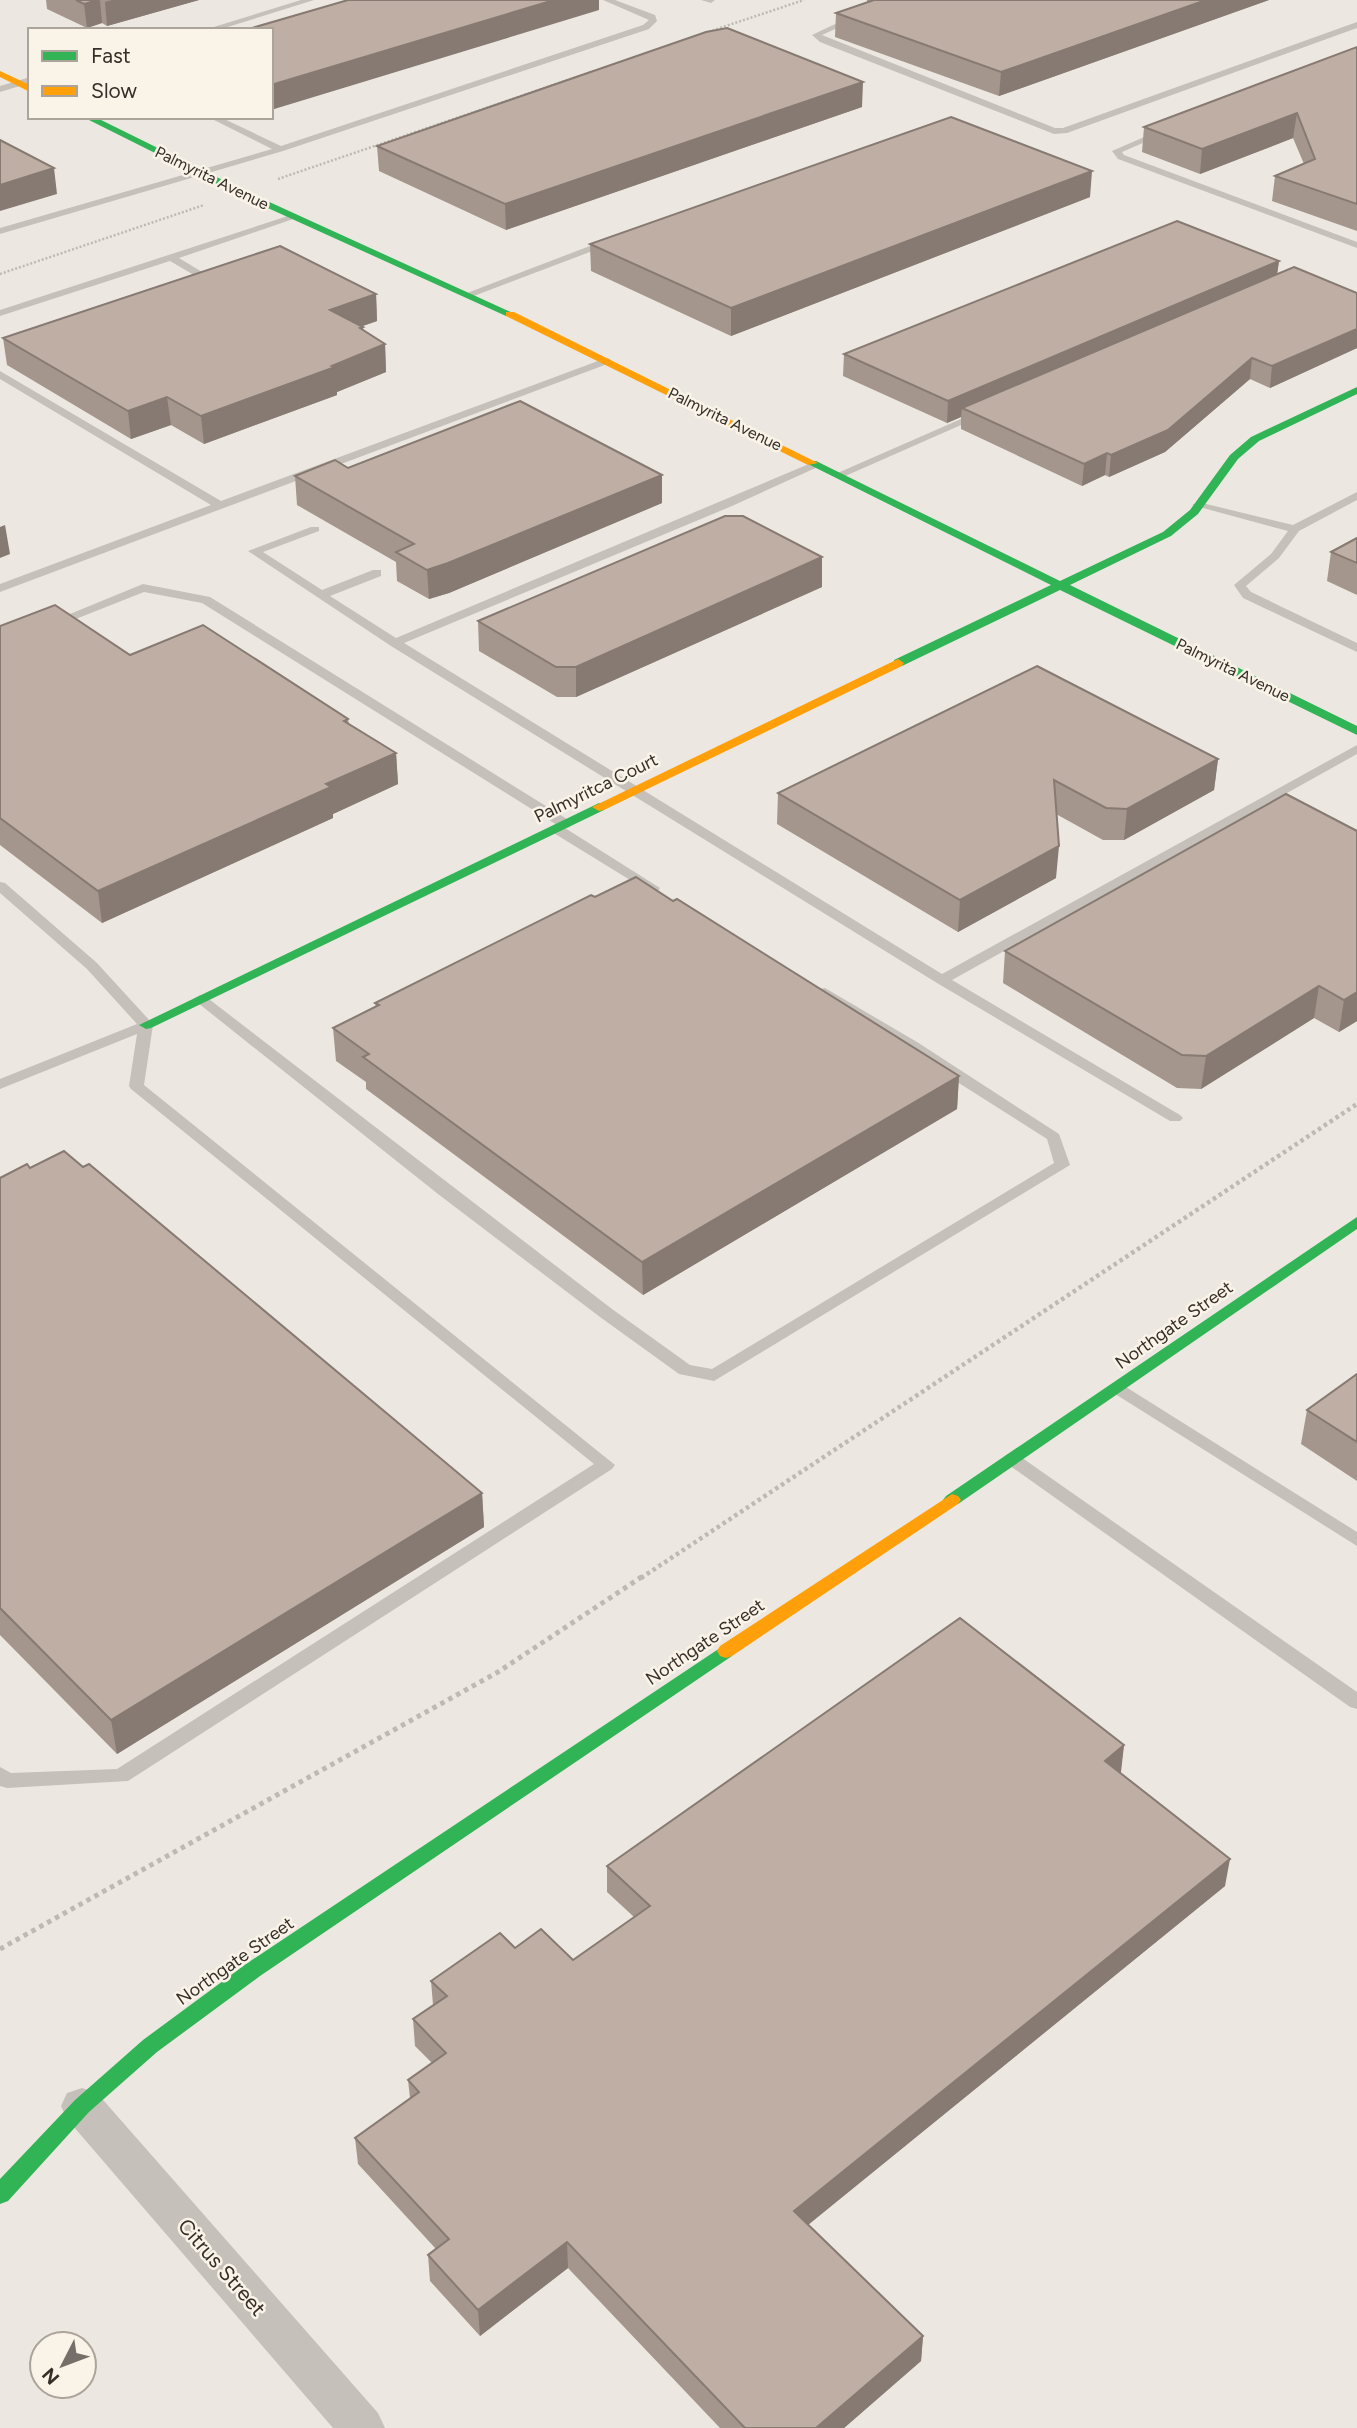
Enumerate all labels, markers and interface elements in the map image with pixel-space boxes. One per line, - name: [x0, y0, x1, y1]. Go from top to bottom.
- legend: [28, 28, 273, 119]
- text: Fast: [91, 43, 131, 68]
- text: Slow: [91, 78, 137, 103]
- street label: Palmyrita Avenue: [152, 142, 272, 214]
- street label: Palmyrita Avenue: [665, 383, 785, 455]
- street label: Palmyrita Avenue: [1173, 634, 1293, 706]
- street label: Palmyritca Court: [531, 748, 662, 827]
- street label: Northgate Street: [1111, 1276, 1237, 1374]
- street label: Northgate Street: [641, 1594, 769, 1690]
- street label: Northgate Street: [172, 1912, 298, 2010]
- street label: Citrus Street: [173, 2213, 271, 2321]
- north arrow: [28, 2330, 98, 2400]
- text: N: [37, 2363, 64, 2389]

